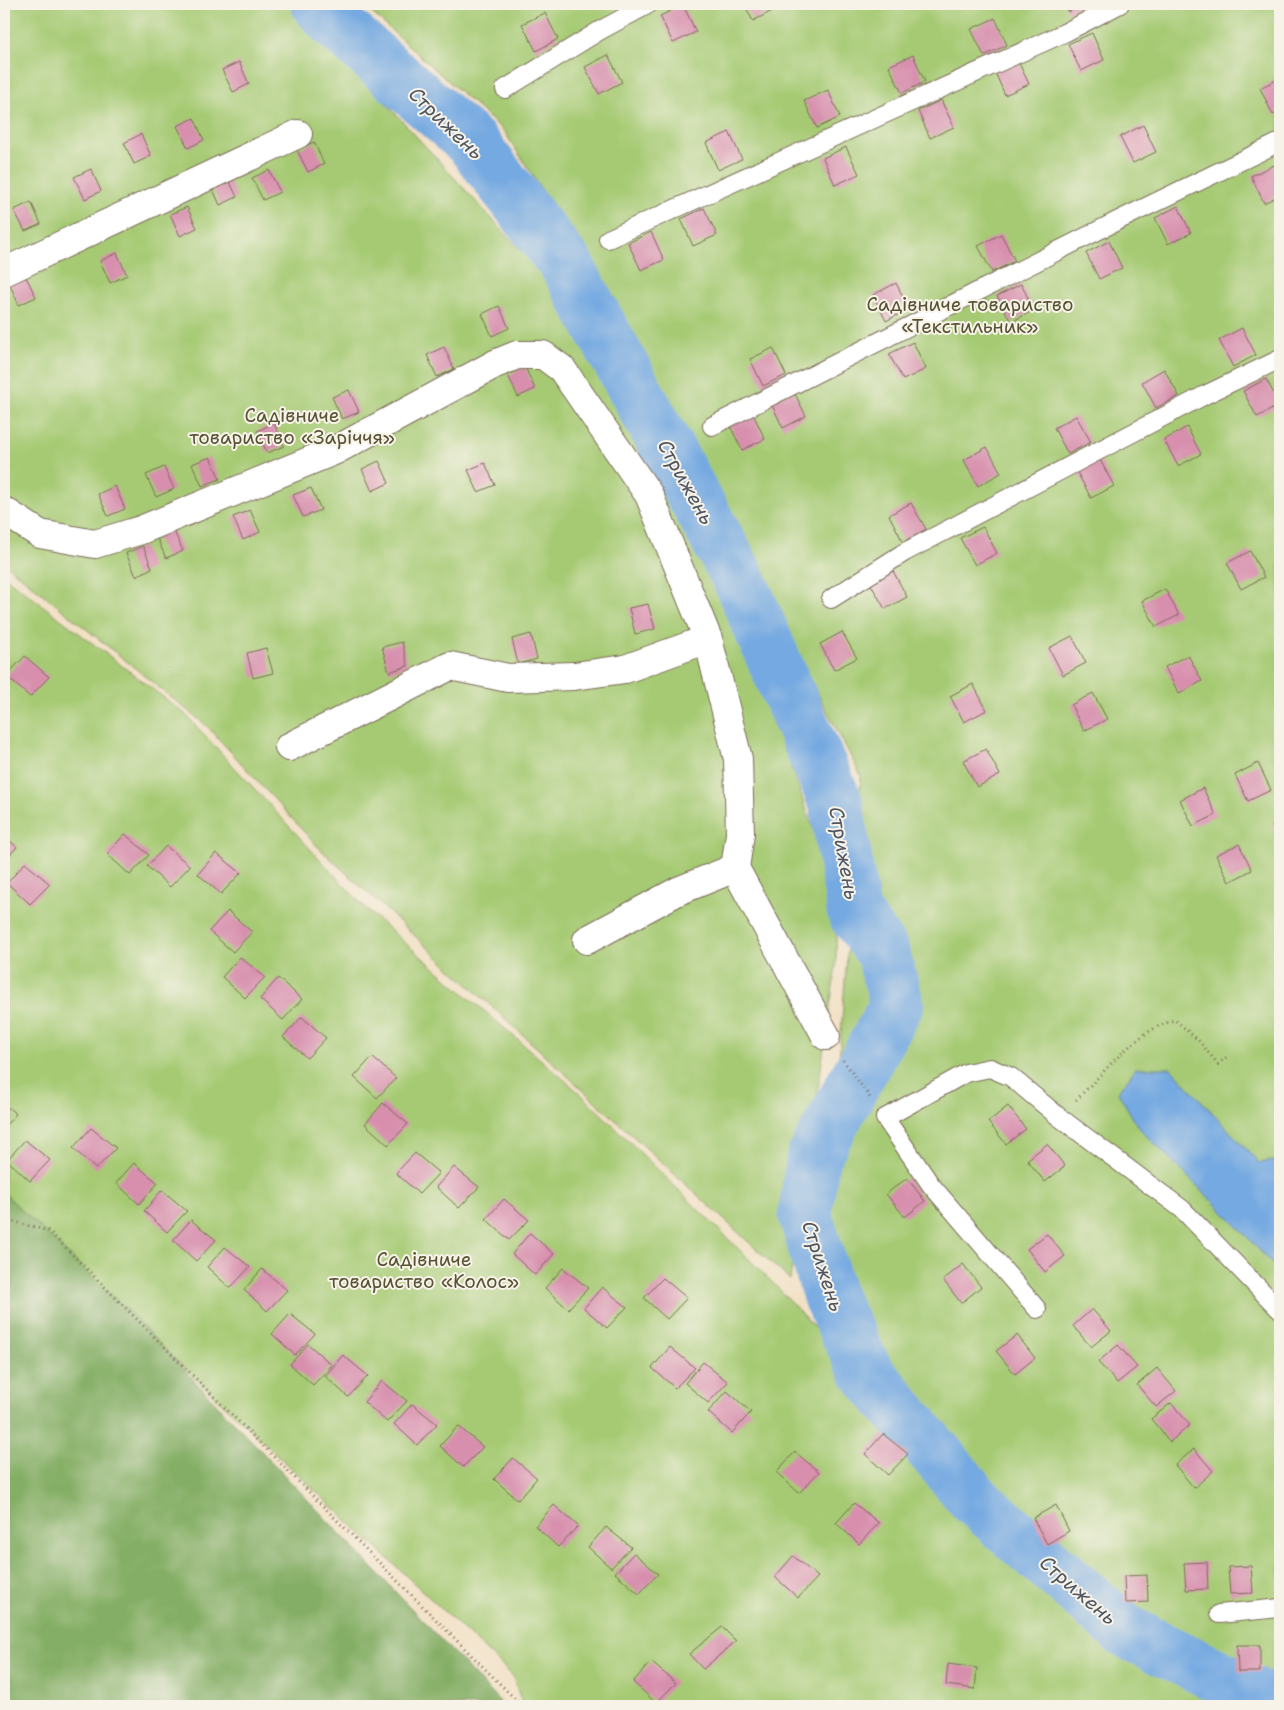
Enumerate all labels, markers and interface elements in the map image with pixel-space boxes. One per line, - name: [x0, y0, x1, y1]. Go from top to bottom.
- water label: Стрижень: [403, 81, 489, 165]
- park label: Садівниче товариство «Текстильник»: [867, 292, 1073, 339]
- park label: Садівниче товариство «Заріччя»: [189, 403, 395, 450]
- water label: Стрижень: [652, 435, 720, 529]
- water label: Стрижень: [823, 804, 865, 902]
- water label: Стрижень: [796, 1217, 850, 1315]
- park label: Садівниче товариство «Колос»: [329, 1247, 519, 1294]
- water label: Стрижень: [1034, 1549, 1122, 1631]

